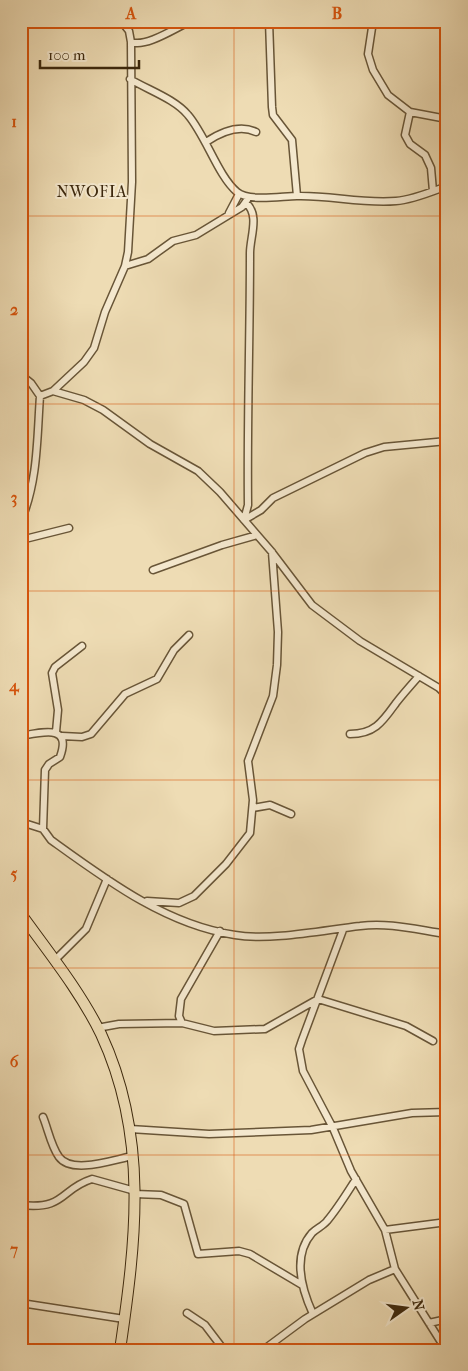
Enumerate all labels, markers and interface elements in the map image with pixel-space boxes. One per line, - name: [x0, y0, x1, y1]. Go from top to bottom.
- text: A: [125, 4, 137, 23]
- text: B: [332, 4, 342, 23]
- scale bar: [40, 38, 139, 70]
- text: 100 m: [48, 46, 86, 64]
- text: 1: [11, 112, 17, 131]
- district label: NWOFIA: [56, 182, 128, 201]
- text: 2: [10, 300, 18, 319]
- text: 3: [11, 488, 17, 508]
- text: 4: [8, 676, 20, 696]
- text: 5: [11, 864, 18, 883]
- text: 6: [10, 1052, 19, 1071]
- text: 7: [9, 1240, 18, 1259]
- north arrow: [380, 1284, 430, 1334]
- text: N: [409, 1298, 428, 1313]

